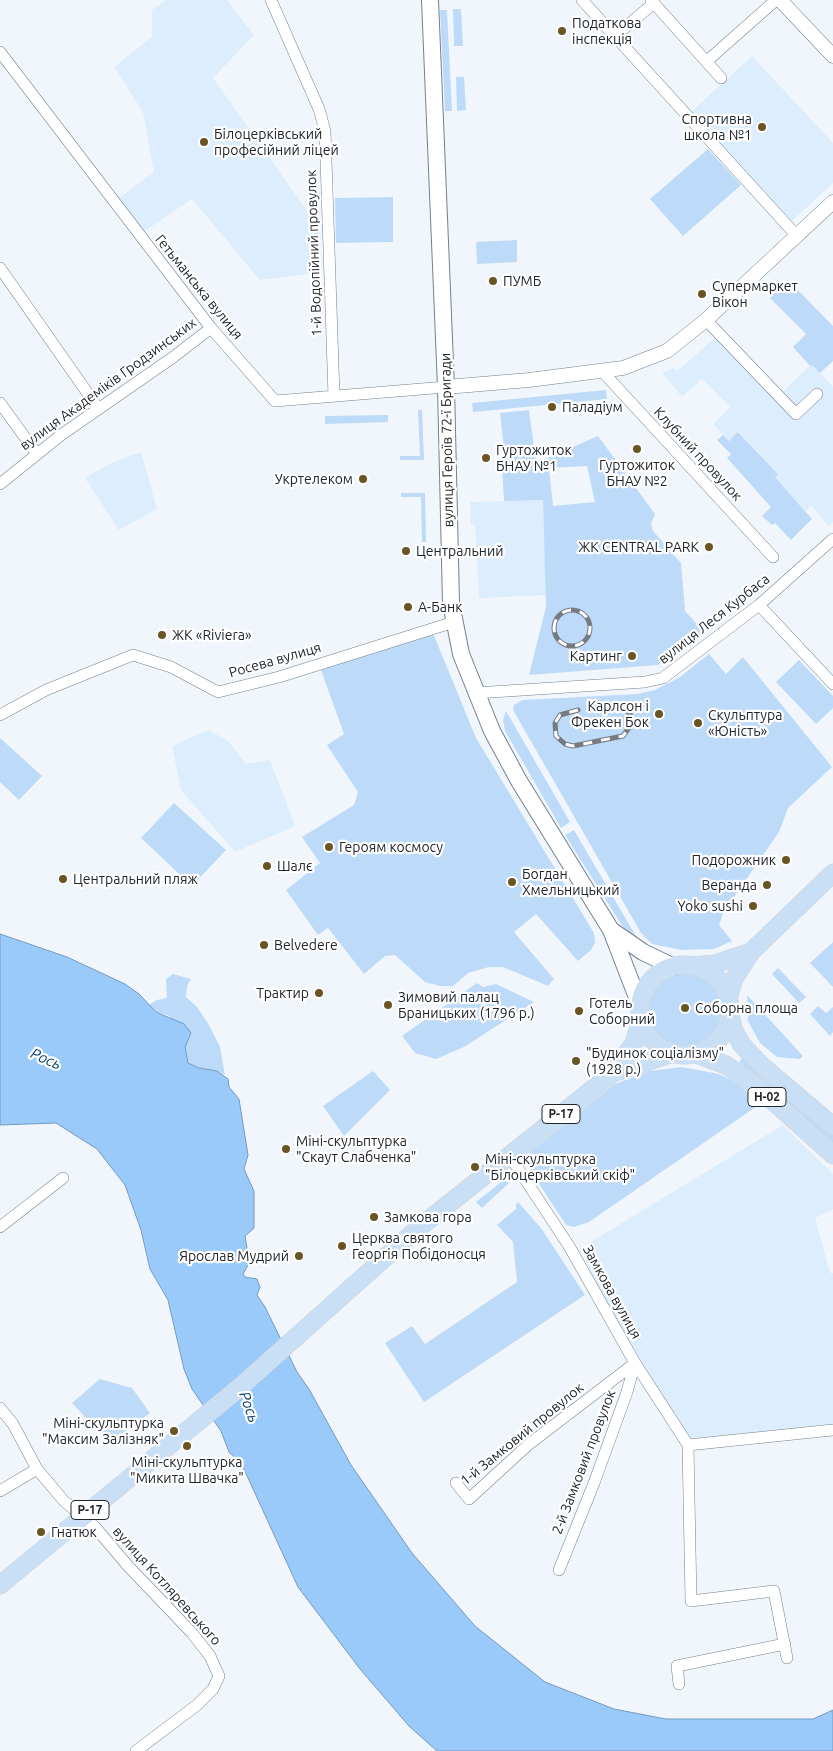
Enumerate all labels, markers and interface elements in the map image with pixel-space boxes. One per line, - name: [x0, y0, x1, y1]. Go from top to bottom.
- place label: Податкова інспекція: [572, 15, 642, 48]
- marker: Податкова інспекція: [556, 25, 568, 37]
- place label: Спортивна школа №1: [681, 111, 752, 144]
- marker: Спортивна школа №1: [756, 121, 768, 133]
- place label: Білоцерківський професійний ліцей: [214, 126, 339, 158]
- marker: Білоцерківський професійний ліцей: [198, 136, 210, 148]
- street label: 1-й Водопійний провулок: [303, 169, 325, 337]
- street label: Гетьманська вулиця: [152, 231, 246, 343]
- place label: ПУМБ: [503, 273, 541, 289]
- marker: ПУМБ: [487, 275, 499, 287]
- place label: Супермаркет Вікон: [712, 278, 798, 310]
- marker: Супермаркет Вікон: [696, 288, 708, 300]
- street label: вулиця Академіків Гродзинських: [16, 314, 200, 454]
- street label: вулиця Героїв 72-ї Бригади: [437, 353, 457, 527]
- place label: Паладіум: [562, 399, 623, 415]
- marker: Паладіум: [546, 401, 558, 413]
- street label: Клубний провулок: [650, 404, 746, 504]
- place label: Гуртожиток БНАУ №1: [496, 442, 572, 474]
- marker: Гуртожиток БНАУ №2: [631, 443, 643, 455]
- marker: Гуртожиток БНАУ №1: [480, 452, 492, 464]
- place label: Гуртожиток БНАУ №2: [599, 457, 675, 490]
- place label: Укртелеком: [275, 471, 353, 487]
- marker: Укртелеком: [357, 473, 369, 485]
- place label: ЖК CENTRAL PARK: [578, 539, 699, 555]
- marker: ЖК CENTRAL PARK: [703, 541, 715, 553]
- place label: Центральний: [416, 543, 504, 559]
- marker: Центральний: [400, 545, 412, 557]
- street label: вулиця Леся Курбаса: [655, 570, 773, 668]
- place label: А-Банк: [418, 599, 462, 615]
- marker: А-Банк: [402, 601, 414, 613]
- place label: ЖК «Riviera»: [172, 627, 252, 643]
- marker: ЖК «Riviera»: [156, 629, 168, 641]
- street label: Росева вулиця: [227, 639, 323, 681]
- place label: Картинг: [570, 648, 622, 664]
- marker: Картинг: [626, 650, 638, 662]
- place label: Карлсон і Фрекен Бок: [571, 698, 649, 730]
- place label: Скульптура «Юність»: [708, 707, 782, 740]
- marker: Карлсон і Фрекен Бок: [653, 708, 665, 720]
- marker: Скульптура «Юність»: [692, 717, 704, 729]
- place label: Героям космосу: [339, 839, 443, 855]
- marker: Героям космосу: [323, 841, 335, 853]
- place label: Подорожник: [691, 852, 776, 868]
- marker: Подорожник: [780, 854, 792, 866]
- place label: Шалє: [277, 858, 313, 874]
- marker: Шалє: [261, 860, 273, 872]
- place label: Богдан Хмельницький: [522, 866, 620, 899]
- place label: Центральний пляж: [73, 871, 198, 887]
- marker: Центральний пляж: [57, 873, 69, 885]
- marker: Богдан Хмельницький: [506, 876, 518, 888]
- place label: Веранда: [701, 877, 757, 893]
- marker: Веранда: [761, 879, 773, 891]
- place label: Yoko sushi: [678, 898, 743, 914]
- marker: Yoko sushi: [747, 900, 759, 912]
- place label: Belvedere: [274, 937, 338, 953]
- marker: Belvedere: [258, 939, 270, 951]
- place label: Трактир: [256, 985, 309, 1001]
- marker: Трактир: [313, 987, 325, 999]
- place label: Зимовий палац Браницьких (1796 р.): [398, 989, 535, 1022]
- place label: Готель Соборний: [589, 995, 655, 1028]
- marker: Зимовий палац Браницьких (1796 р.): [382, 999, 394, 1011]
- place label: Соборна площа: [695, 1000, 798, 1016]
- marker: Соборна площа: [679, 1002, 691, 1014]
- marker: Готель Соборний: [573, 1005, 585, 1017]
- water label: Рось: [28, 1044, 64, 1074]
- place label: "Будинок соціалізму" (1928 р.): [586, 1045, 724, 1078]
- marker: "Будинок соціалізму" (1928 р.): [570, 1055, 582, 1067]
- road number: Н-02: [748, 1088, 786, 1106]
- road number: Р-17: [542, 1104, 580, 1124]
- place label: Міні-скульптурка "Скаут Слабченка": [296, 1133, 416, 1166]
- marker: Міні-скульптурка "Скаут Слабченка": [280, 1143, 292, 1155]
- place label: Міні-скульптурка "Білоцерківський скіф": [485, 1151, 635, 1184]
- marker: Міні-скульптурка "Білоцерківський скіф": [469, 1161, 481, 1173]
- place label: Замкова гора: [384, 1209, 472, 1225]
- marker: Замкова гора: [368, 1211, 380, 1223]
- place label: Церква святого Георгія Побідоносця: [352, 1230, 486, 1262]
- marker: Церква святого Георгія Побідоносця: [336, 1240, 348, 1252]
- street label: Замкова вулиця: [579, 1242, 645, 1342]
- place label: Ярослав Мудрий: [179, 1248, 289, 1264]
- marker: Ярослав Мудрий: [293, 1250, 305, 1262]
- street label: 1-й Замковий провулок: [457, 1379, 587, 1489]
- street label: 2-й Замковий провулок: [549, 1387, 619, 1537]
- water label: Рось: [235, 1389, 263, 1425]
- place label: Міні-скульптурка "Максим Залізняк": [42, 1415, 164, 1448]
- marker: Міні-скульптурка "Максим Залізняк": [168, 1425, 180, 1437]
- marker: Міні-скульптурка "Микита Швачка": [181, 1440, 193, 1452]
- place label: Міні-скульптурка "Микита Швачка": [130, 1454, 244, 1486]
- road number: Р-17: [71, 1500, 109, 1520]
- street label: вулиця Котляревського: [109, 1523, 225, 1649]
- place label: Гнатюк: [51, 1524, 97, 1540]
- marker: Гнатюк: [35, 1526, 47, 1538]

